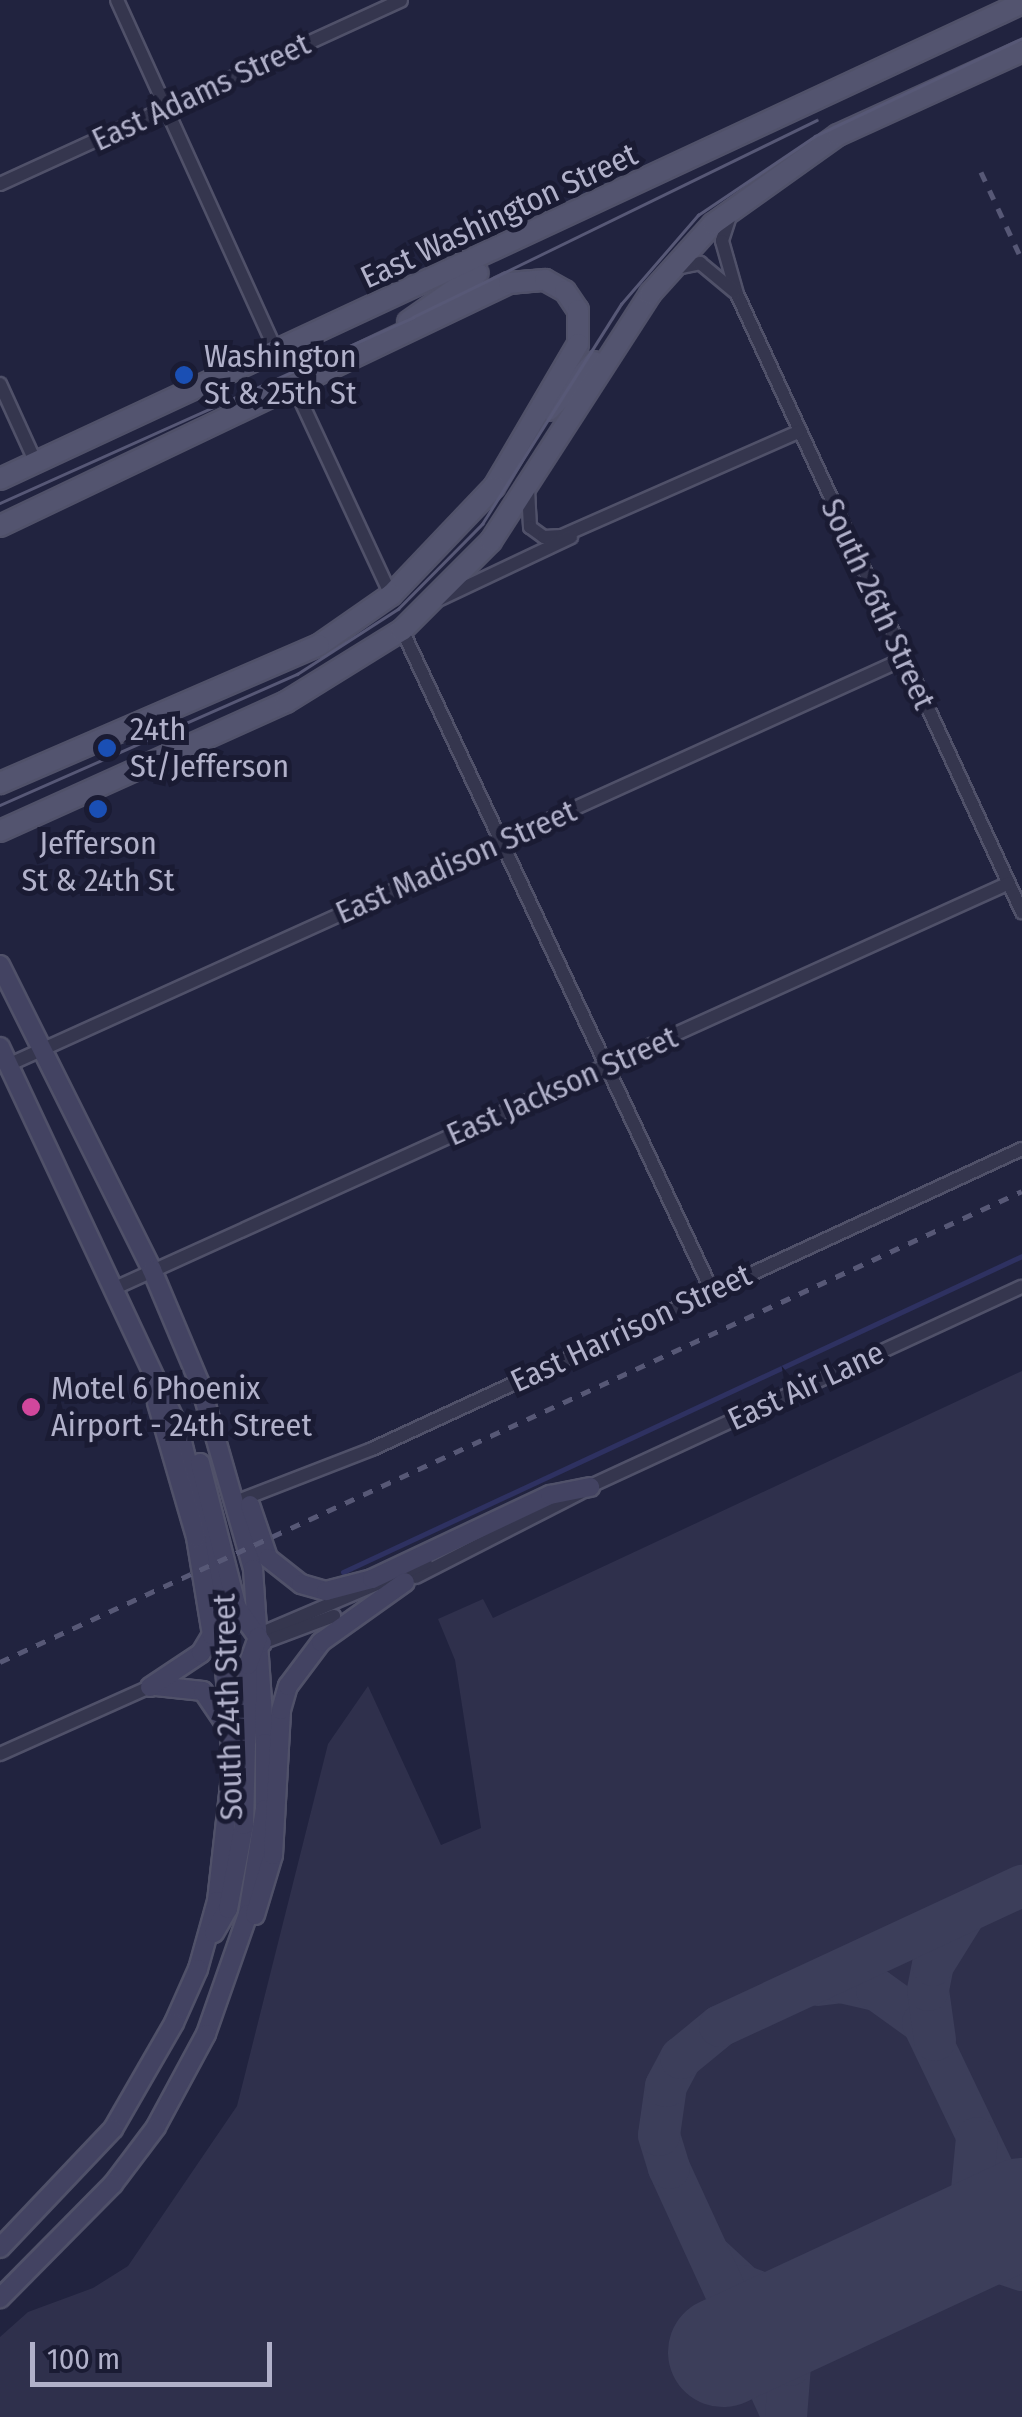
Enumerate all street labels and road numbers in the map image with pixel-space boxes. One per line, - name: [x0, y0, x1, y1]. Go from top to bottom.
- street label: East Adams Street: [86, 25, 316, 159]
- street label: East Washington Street: [355, 135, 643, 297]
- street label: South 26th Street: [812, 493, 944, 715]
- street label: East Madison Street: [330, 792, 582, 932]
- street label: East Jackson Street: [441, 1018, 683, 1154]
- street label: East Harrison Street: [505, 1255, 757, 1401]
- street label: East Air Lane: [722, 1333, 890, 1439]
- street label: South 24th Street: [205, 1593, 251, 1821]

